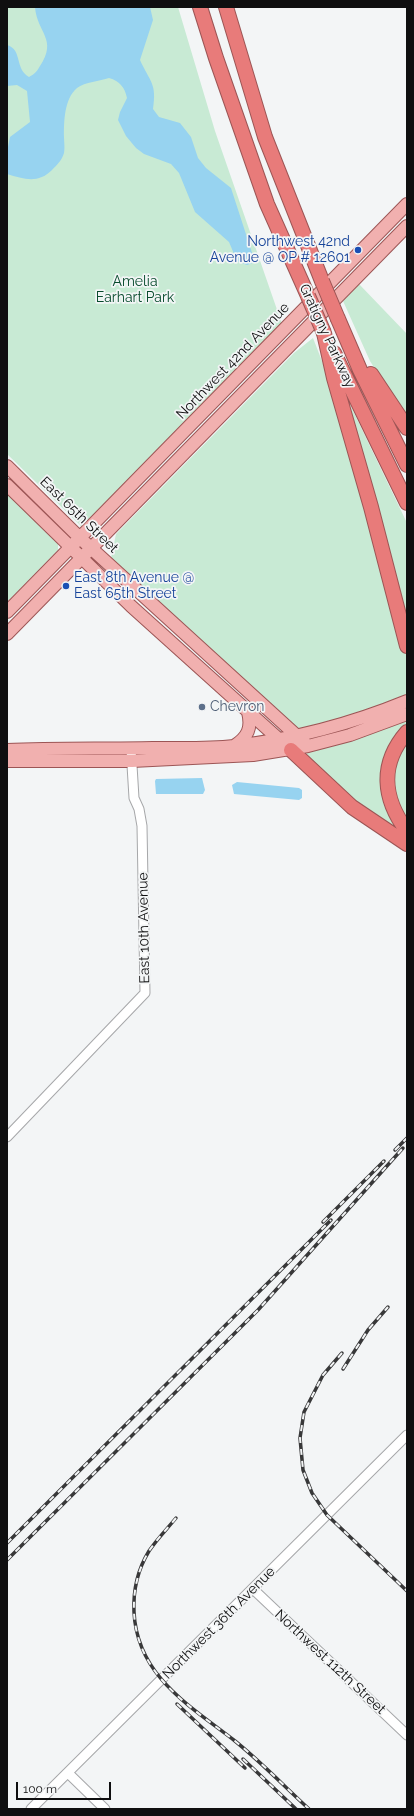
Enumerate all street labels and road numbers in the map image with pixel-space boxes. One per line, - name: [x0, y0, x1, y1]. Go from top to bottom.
- street label: Gratigny Parkway: [296, 281, 358, 391]
- street label: Northwest 42nd Avenue: [173, 299, 293, 423]
- street label: East 65th Street: [36, 473, 122, 557]
- street label: East 10th Avenue: [135, 872, 153, 984]
- street label: Northwest 36th Avenue: [159, 1563, 279, 1683]
- street label: Northwest 112th Street: [271, 1606, 389, 1718]

